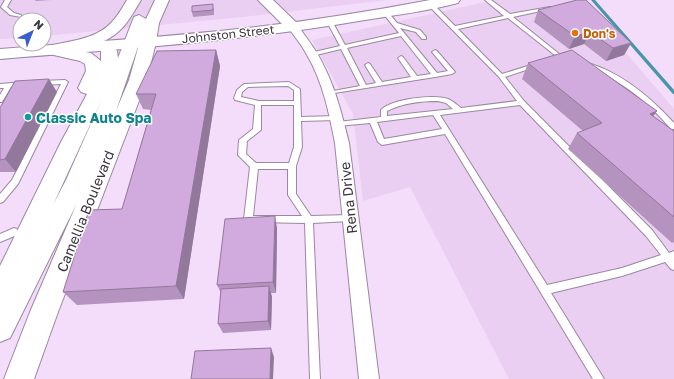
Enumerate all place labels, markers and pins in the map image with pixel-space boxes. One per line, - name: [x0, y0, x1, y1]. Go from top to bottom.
- place label: Don's: [583, 26, 616, 41]
- marker: Don's: [570, 28, 580, 38]
- place label: Classic Auto Spa: [36, 109, 152, 126]
- marker: Classic Auto Spa: [23, 112, 33, 122]

